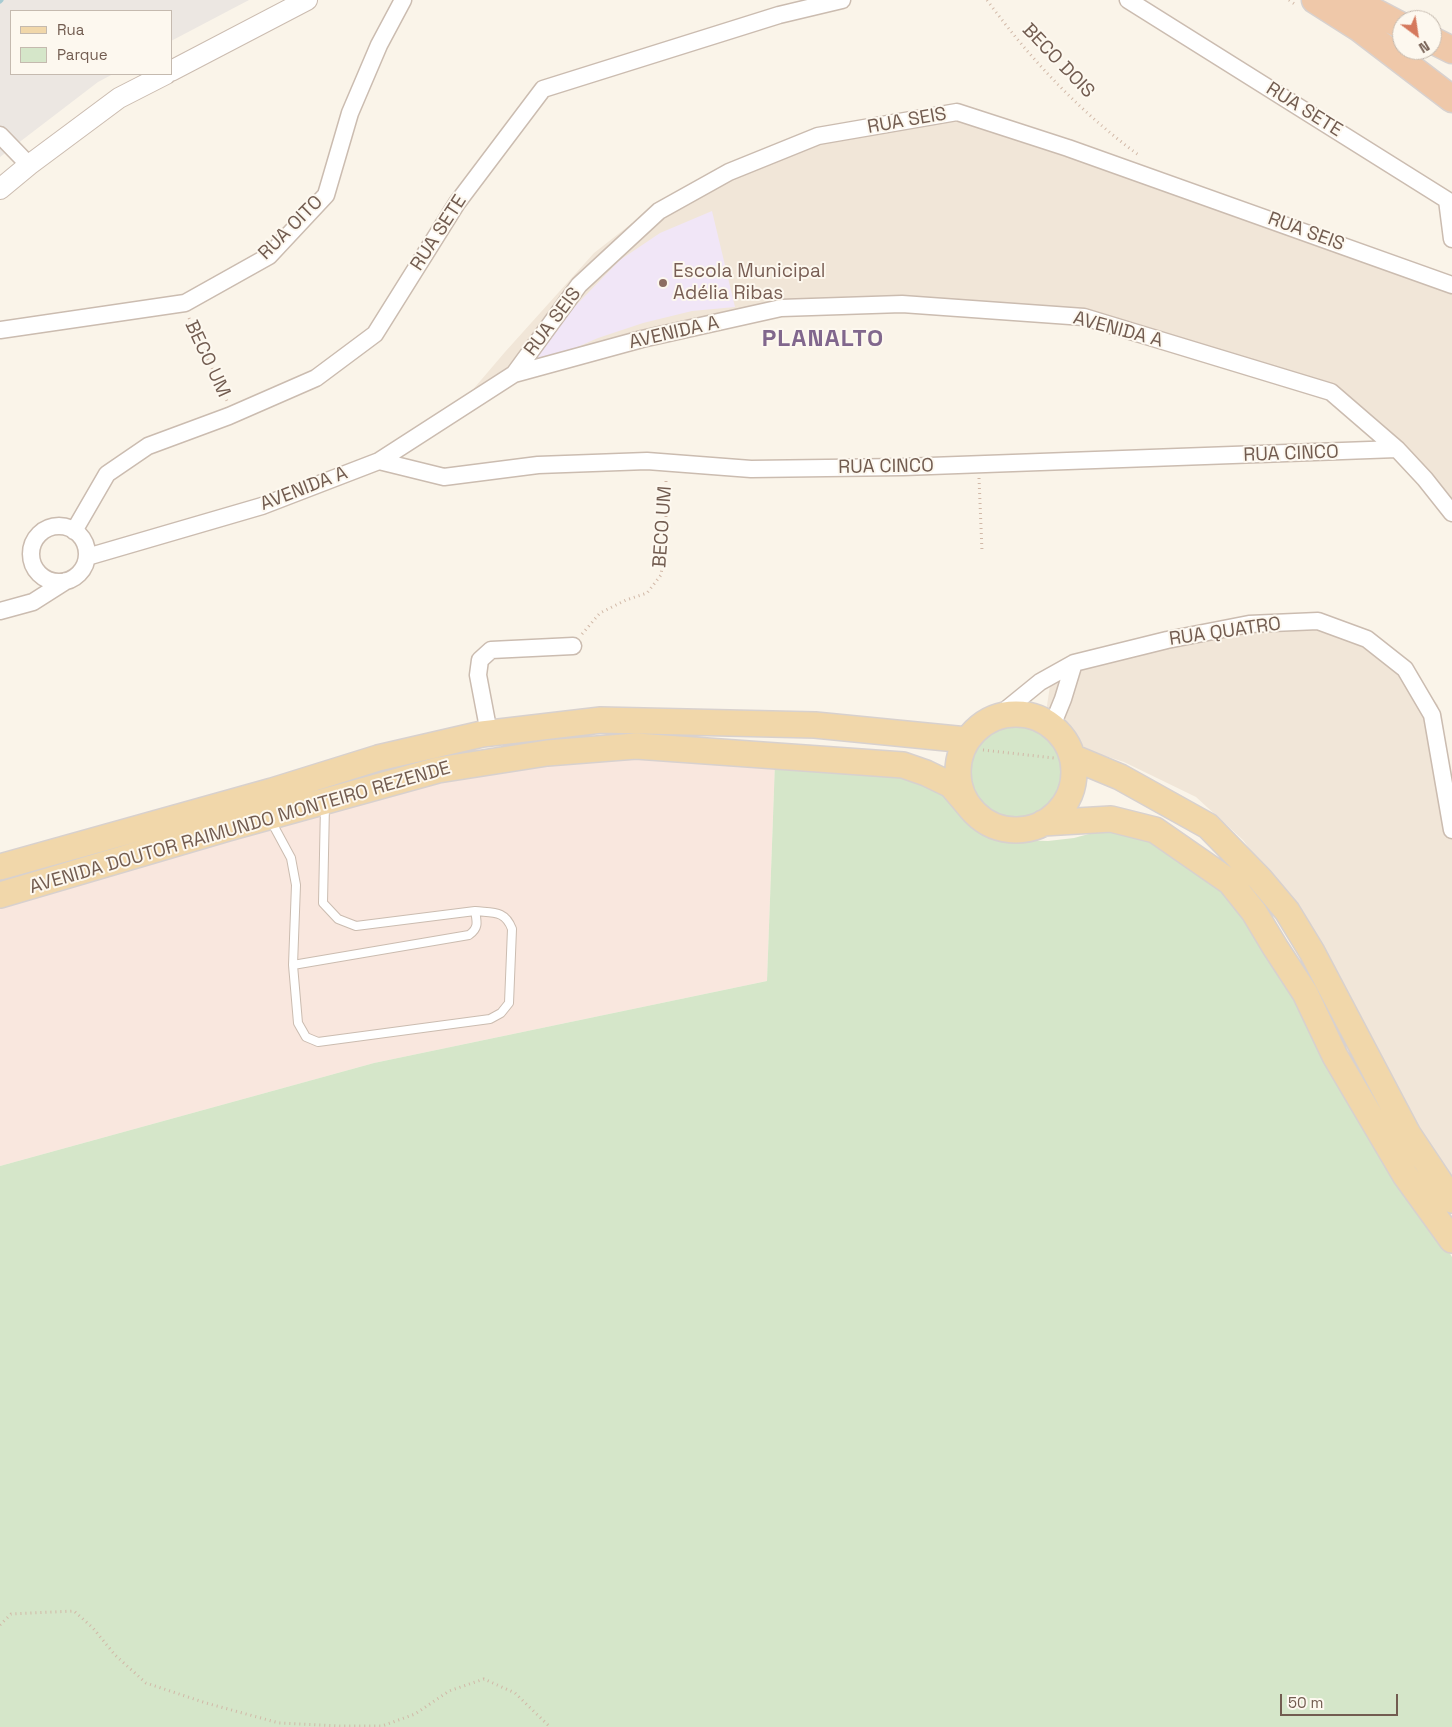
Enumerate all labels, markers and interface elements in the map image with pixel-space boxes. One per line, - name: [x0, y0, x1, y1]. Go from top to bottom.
- legend: [10, 10, 172, 75]
- north arrow: [1392, 10, 1442, 60]
- street label: BECO DOIS: [1017, 19, 1099, 103]
- text: Rua: [57, 20, 84, 39]
- text: N: [1416, 37, 1433, 57]
- text: Parque: [57, 45, 108, 64]
- street label: RUA SETE: [1262, 78, 1346, 142]
- street label: RUA SEIS: [866, 103, 948, 139]
- street label: RUA OITO: [254, 191, 328, 265]
- street label: RUA SETE: [406, 191, 472, 275]
- street label: RUA SEIS: [1265, 208, 1347, 256]
- place label: Escola Municipal Adélia Ribas: [673, 261, 825, 305]
- marker: Escola Municipal Adélia Ribas: [657, 277, 669, 289]
- street label: RUA SEIS: [520, 283, 586, 361]
- street label: AVENIDA A: [1071, 307, 1165, 353]
- street label: AVENIDA A: [627, 312, 721, 354]
- street label: BECO UM: [179, 317, 235, 401]
- district label: PLANALTO: [761, 325, 885, 353]
- street label: RUA CINCO: [1243, 441, 1339, 467]
- street label: RUA CINCO: [838, 455, 934, 479]
- street label: AVENIDA A: [257, 462, 351, 516]
- street label: BECO UM: [649, 485, 677, 569]
- street label: RUA QUATRO: [1168, 613, 1282, 651]
- street label: AVENIDA DOUTOR RAIMUNDO MONTEIRO REZENDE: [27, 757, 453, 899]
- scale bar: [1282, 1684, 1400, 1716]
- text: 50 m: [1288, 1693, 1323, 1712]

